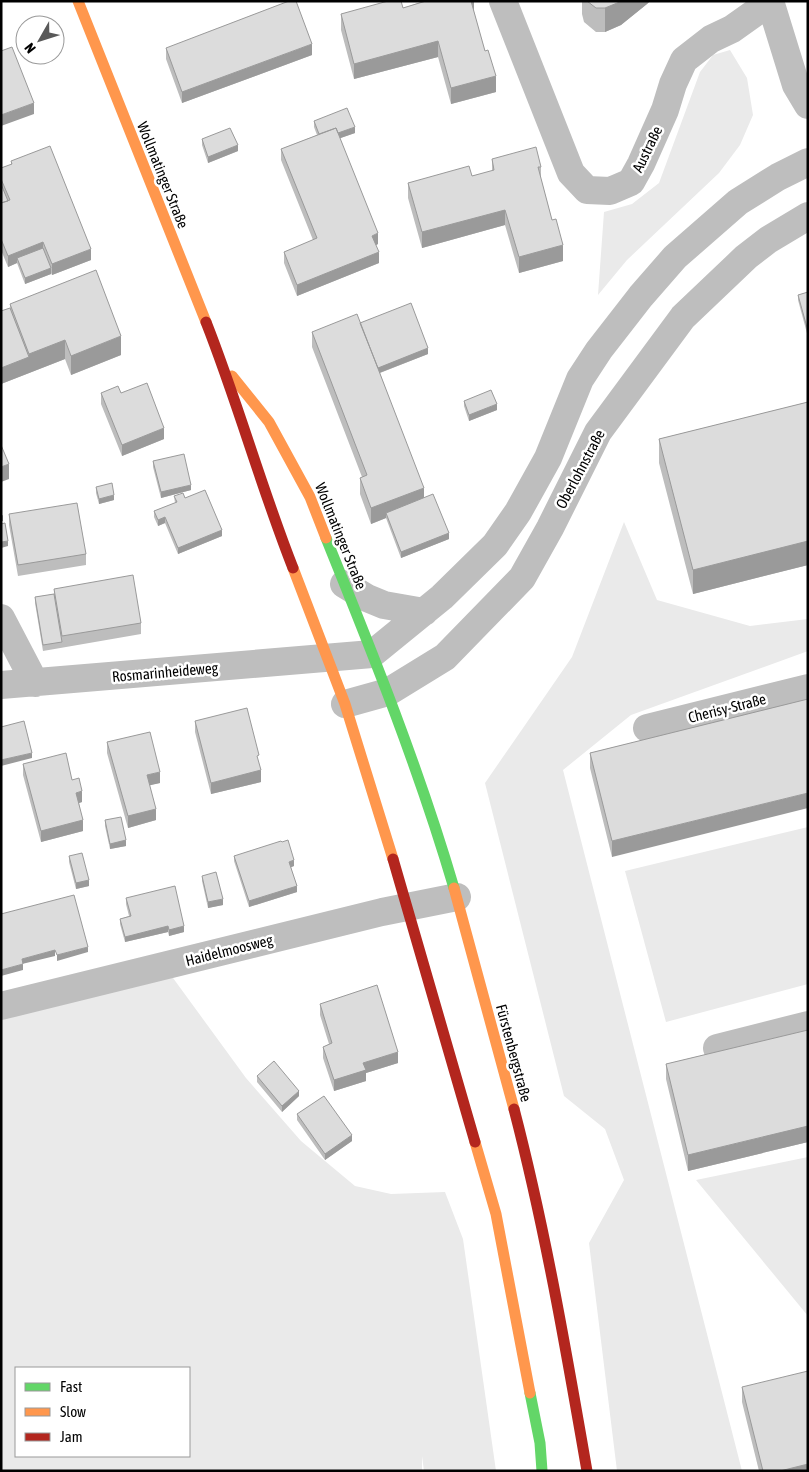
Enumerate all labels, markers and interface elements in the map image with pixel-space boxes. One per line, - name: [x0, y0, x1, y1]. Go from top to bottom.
- north arrow: [15, 15, 65, 65]
- text: N: [21, 40, 39, 56]
- street label: Wollmatinger Straße: [134, 119, 192, 231]
- street label: Austraße: [629, 123, 666, 175]
- street label: Oberlohnstraße: [552, 426, 608, 511]
- street label: Wollmatinger Straße: [312, 480, 370, 592]
- street label: Rosmarinheideweg: [111, 659, 219, 685]
- street label: Cherisy-Straße: [686, 690, 768, 726]
- street label: Haidelmoosweg: [184, 931, 275, 969]
- street label: Fürstenbergstraße: [493, 1002, 535, 1104]
- legend: [15, 1367, 190, 1457]
- text: Fast: [60, 1378, 82, 1395]
- text: Slow: [60, 1403, 86, 1420]
- text: Jam: [60, 1428, 83, 1445]

